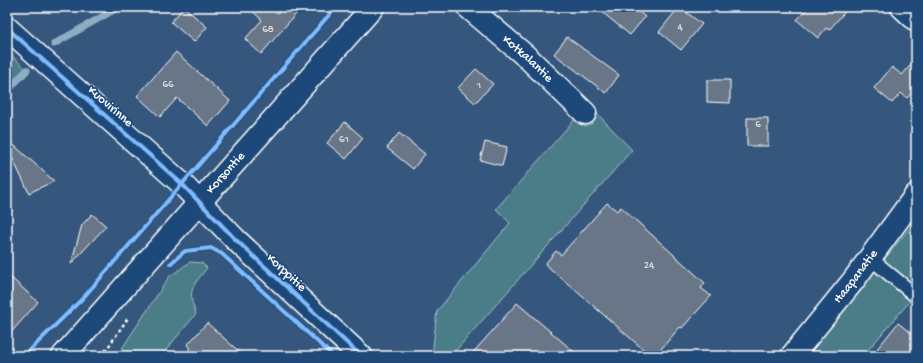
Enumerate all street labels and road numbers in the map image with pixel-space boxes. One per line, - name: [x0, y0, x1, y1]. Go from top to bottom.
- street label: Kotkalantie: [499, 32, 556, 86]
- street label: Kuovirinne: [84, 83, 136, 131]
- street label: Korsontie: [203, 149, 248, 197]
- street label: Haapanatie: [830, 246, 881, 306]
- street label: Korppitie: [263, 251, 309, 295]

